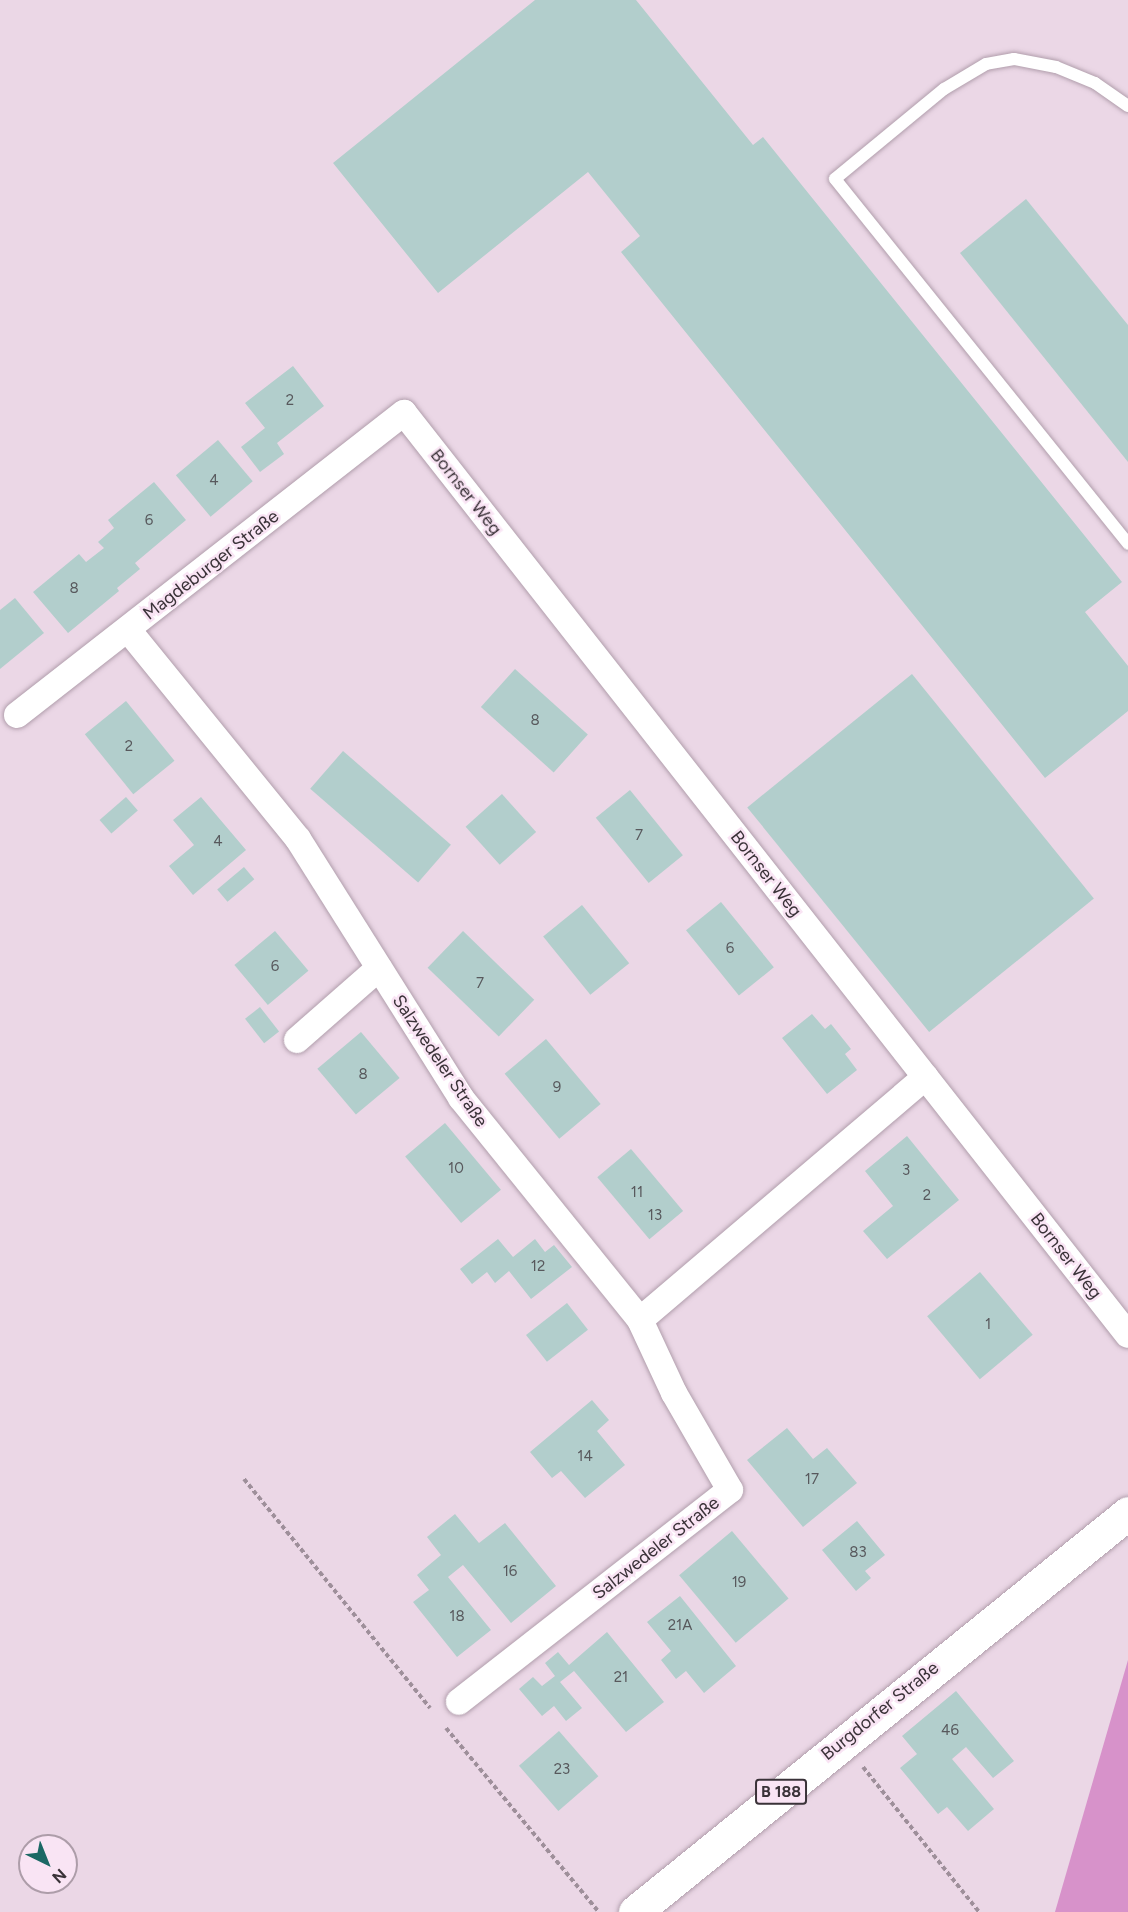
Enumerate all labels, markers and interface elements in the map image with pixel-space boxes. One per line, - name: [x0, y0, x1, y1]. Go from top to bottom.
- house number: 2: [286, 392, 294, 410]
- street label: Bornser Weg: [426, 445, 506, 539]
- house number: 4: [209, 472, 219, 490]
- street label: Magdeburger Straße: [139, 505, 283, 625]
- house number: 6: [145, 512, 153, 530]
- house number: 8: [69, 580, 79, 598]
- house number: 8: [530, 712, 540, 730]
- house number: 2: [125, 738, 133, 756]
- house number: 7: [635, 827, 643, 845]
- street label: Bornser Weg: [726, 827, 806, 921]
- house number: 4: [213, 833, 223, 851]
- house number: 6: [726, 940, 734, 958]
- house number: 6: [271, 958, 279, 976]
- house number: 7: [476, 975, 484, 993]
- street label: Salzwedeler Straße: [388, 991, 492, 1131]
- house number: 8: [358, 1066, 368, 1084]
- house number: 9: [553, 1079, 561, 1097]
- house number: 10: [448, 1160, 464, 1178]
- house number: 3: [902, 1162, 910, 1180]
- house number: 11: [631, 1184, 643, 1202]
- house number: 2: [923, 1187, 931, 1205]
- house number: 13: [648, 1207, 662, 1225]
- street label: Bornser Weg: [1026, 1209, 1106, 1303]
- house number: 12: [531, 1258, 545, 1276]
- house number: 1: [985, 1316, 991, 1334]
- house number: 14: [577, 1448, 593, 1466]
- house number: 17: [805, 1471, 819, 1489]
- street label: Salzwedeler Straße: [588, 1492, 724, 1604]
- house number: 83: [849, 1544, 867, 1562]
- house number: 16: [503, 1563, 517, 1581]
- house number: 19: [732, 1574, 746, 1592]
- house number: 18: [449, 1608, 465, 1626]
- house number: 21A: [668, 1617, 692, 1635]
- street label: Burgdorfer Straße: [817, 1657, 943, 1765]
- house number: 21: [614, 1669, 628, 1687]
- house number: 46: [941, 1722, 959, 1740]
- house number: 23: [554, 1761, 570, 1779]
- road number: B 188: [754, 1779, 808, 1805]
- north arrow: [18, 1834, 78, 1894]
- text: N: [48, 1865, 70, 1887]

